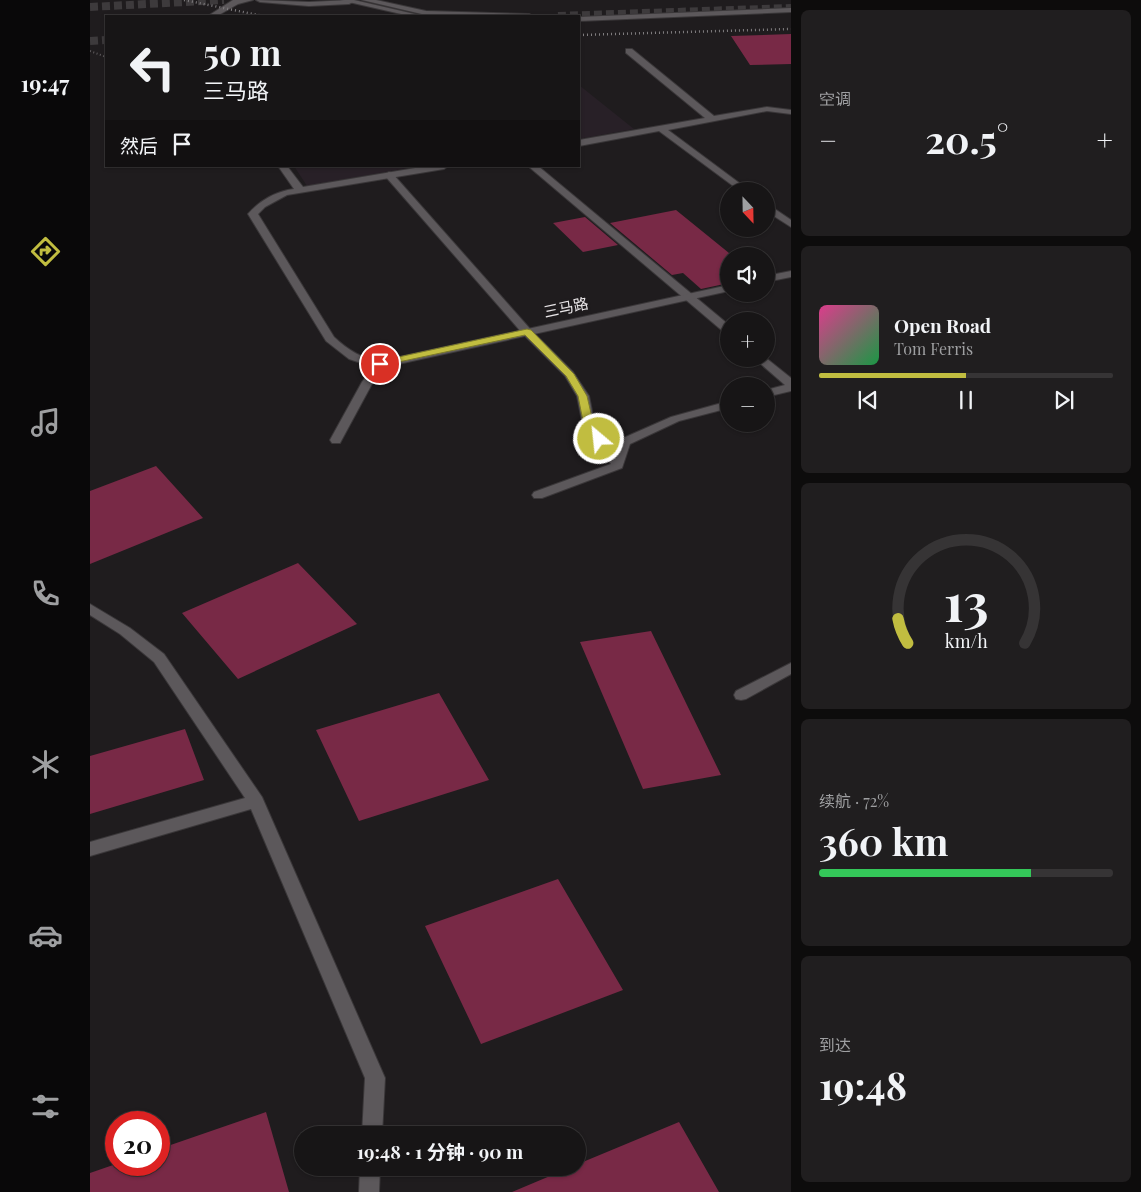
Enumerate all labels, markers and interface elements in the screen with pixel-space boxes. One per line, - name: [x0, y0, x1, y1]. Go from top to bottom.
- text: 50 m: [203, 28, 281, 75]
- icon: left: [120, 35, 185, 100]
- text: 19:47: [21, 68, 69, 98]
- text: 三马路: [203, 75, 269, 105]
- text: 空调: [819, 88, 851, 109]
- text: 20.5°: [925, 113, 1008, 164]
- text: −: [819, 121, 837, 158]
- text: +: [1097, 121, 1113, 158]
- icon: arrive: [168, 130, 196, 158]
- text: 然后: [120, 132, 158, 158]
- north arrow: [720, 182, 775, 238]
- map controls: [720, 182, 775, 432]
- icon: directions: [28, 234, 63, 269]
- button: sound: [720, 247, 775, 302]
- street label: 三马路: [542, 293, 590, 321]
- button: +: [720, 312, 775, 367]
- text: Open Road: [894, 312, 991, 338]
- text: Tom Ferris: [894, 338, 973, 359]
- pin: [359, 343, 401, 385]
- icon: arrive: [366, 350, 394, 378]
- button: −: [720, 377, 775, 432]
- icon: previous: [854, 386, 882, 414]
- icon: pause: [952, 386, 980, 414]
- icon: next: [1050, 386, 1078, 414]
- icon: music: [28, 405, 63, 440]
- position arrow: [572, 412, 624, 464]
- text: 13: [944, 566, 988, 635]
- icon: phone: [28, 576, 63, 611]
- text: km/h: [945, 629, 988, 652]
- icon: climate: [28, 747, 63, 782]
- text: 续航 · 72%: [819, 790, 889, 811]
- text: 360 km: [819, 815, 948, 866]
- icon: car: [28, 918, 63, 953]
- text: 到达: [819, 1034, 851, 1055]
- text: 19:48: [819, 1059, 907, 1110]
- icon: filters: [28, 1089, 63, 1124]
- speed limit sign: 20: [105, 1111, 170, 1176]
- text: 19:48 · 1 分钟 · 90 m: [357, 1138, 523, 1164]

